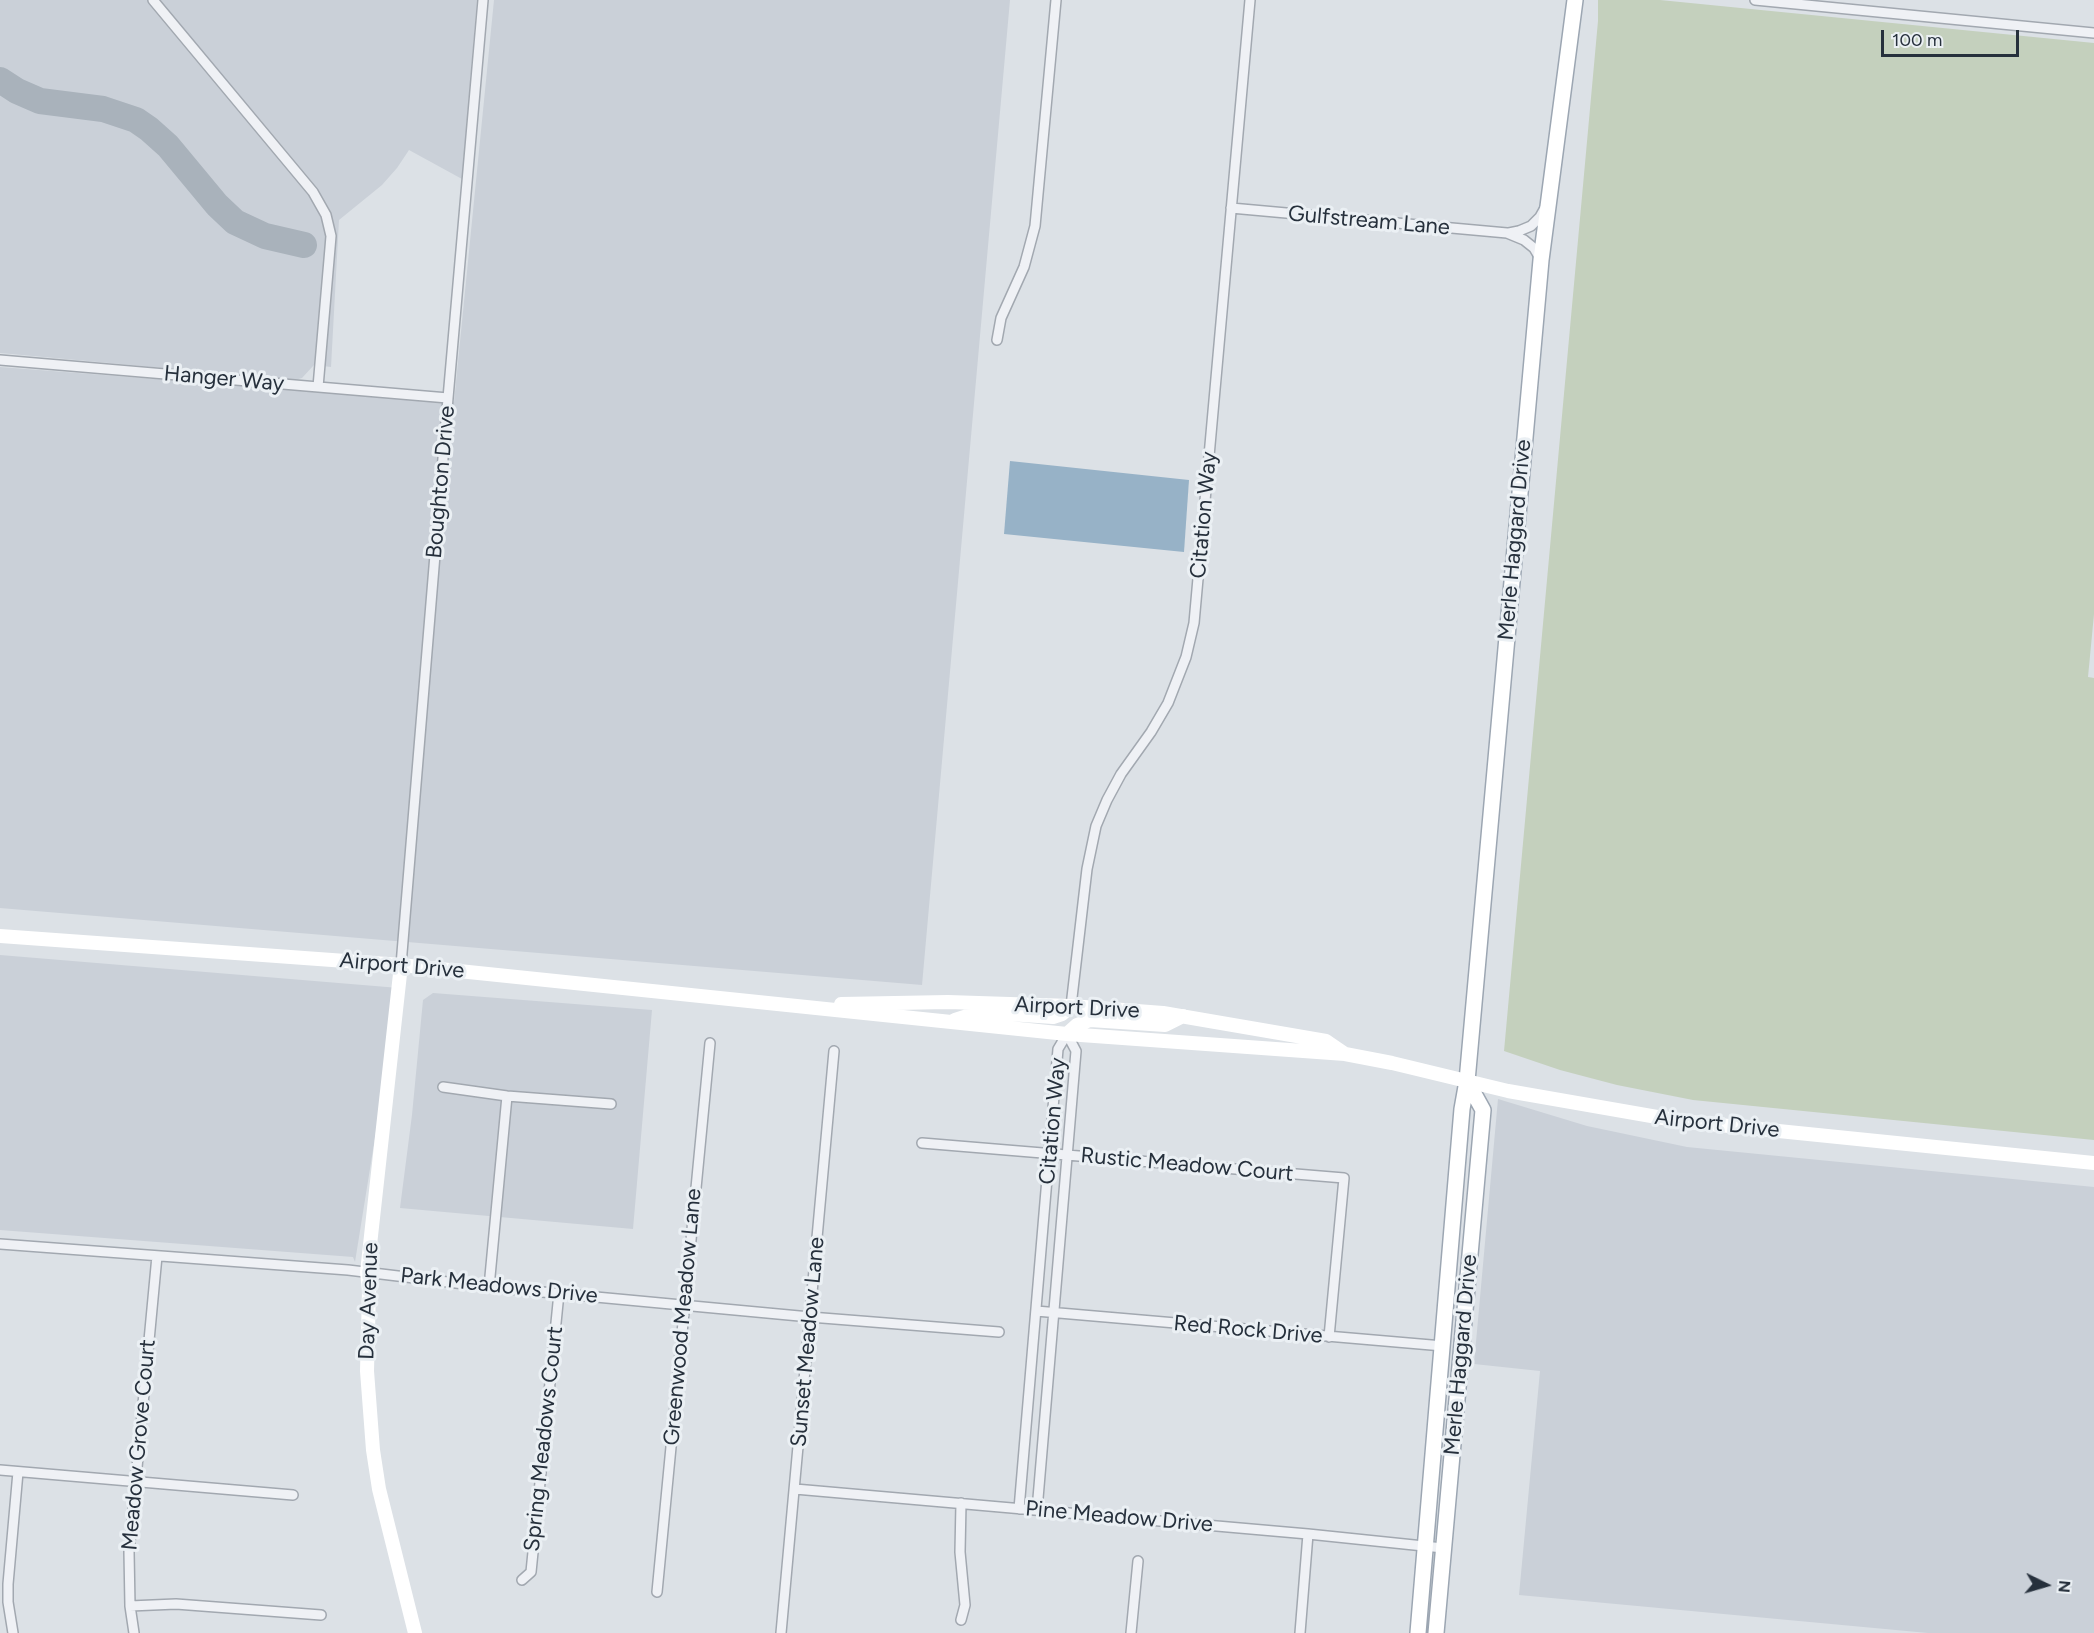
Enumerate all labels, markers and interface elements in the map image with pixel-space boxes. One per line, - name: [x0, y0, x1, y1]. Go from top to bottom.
- scale bar: [1884, 18, 2022, 56]
- text: 100 m: [1892, 29, 1942, 51]
- street label: Gulfstream Lane: [1287, 201, 1451, 241]
- street label: Hanger Way: [163, 361, 285, 397]
- street label: Boughton Drive: [421, 405, 461, 559]
- street label: Merle Haggard Drive: [1493, 438, 1537, 642]
- street label: Citation Way: [1185, 450, 1223, 580]
- street label: Airport Drive: [338, 947, 466, 985]
- street label: Airport Drive: [1014, 992, 1140, 1024]
- street label: Citation Way: [1034, 1056, 1072, 1186]
- street label: Airport Drive: [1653, 1104, 1781, 1144]
- street label: Rustic Meadow Court: [1079, 1143, 1295, 1187]
- street label: Greenwood Meadow Lane: [659, 1187, 707, 1447]
- street label: Sunset Meadow Lane: [786, 1236, 830, 1448]
- street label: Day Avenue: [354, 1242, 384, 1360]
- street label: Merle Haggard Drive: [1439, 1253, 1483, 1457]
- street label: Park Meadows Drive: [399, 1263, 599, 1309]
- street label: Red Rock Drive: [1172, 1310, 1324, 1350]
- street label: Spring Meadows Court: [519, 1325, 569, 1553]
- street label: Meadow Grove Court: [117, 1338, 161, 1552]
- street label: Pine Meadow Drive: [1024, 1496, 1214, 1538]
- north arrow: [2016, 1555, 2076, 1615]
- text: N: [2054, 1580, 2074, 1594]

